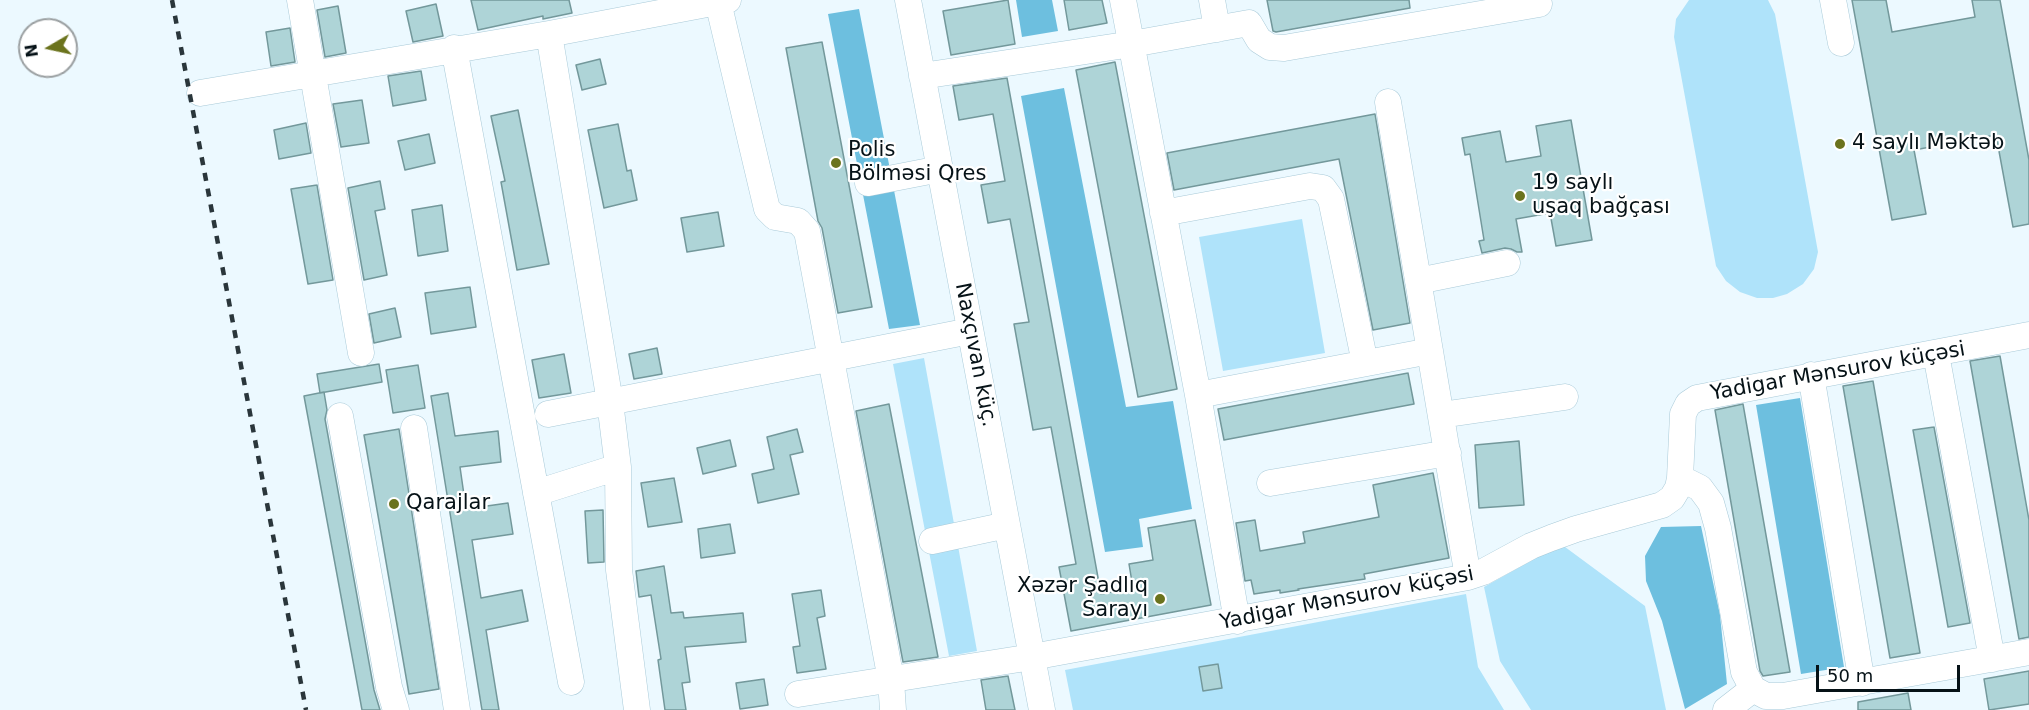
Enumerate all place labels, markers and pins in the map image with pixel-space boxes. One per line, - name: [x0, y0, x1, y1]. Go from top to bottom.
- place label: 4 saylı Məktəb: [1852, 131, 2004, 157]
- marker: 4 saylı Məktəb: [1833, 137, 1847, 151]
- place label: Polis Bölməsi Qres: [848, 138, 986, 188]
- marker: Polis Bölməsi Qres: [829, 156, 843, 170]
- place label: 19 saylı uşaq bağçası: [1532, 171, 1670, 221]
- marker: 19 saylı uşaq bağçası: [1513, 189, 1527, 203]
- place label: Qarajlar: [406, 491, 490, 517]
- marker: Qarajlar: [387, 497, 401, 511]
- place label: Xəzər Şadlıq Sarayı: [1017, 574, 1148, 624]
- marker: Xəzər Şadlıq Sarayı: [1153, 592, 1167, 606]

